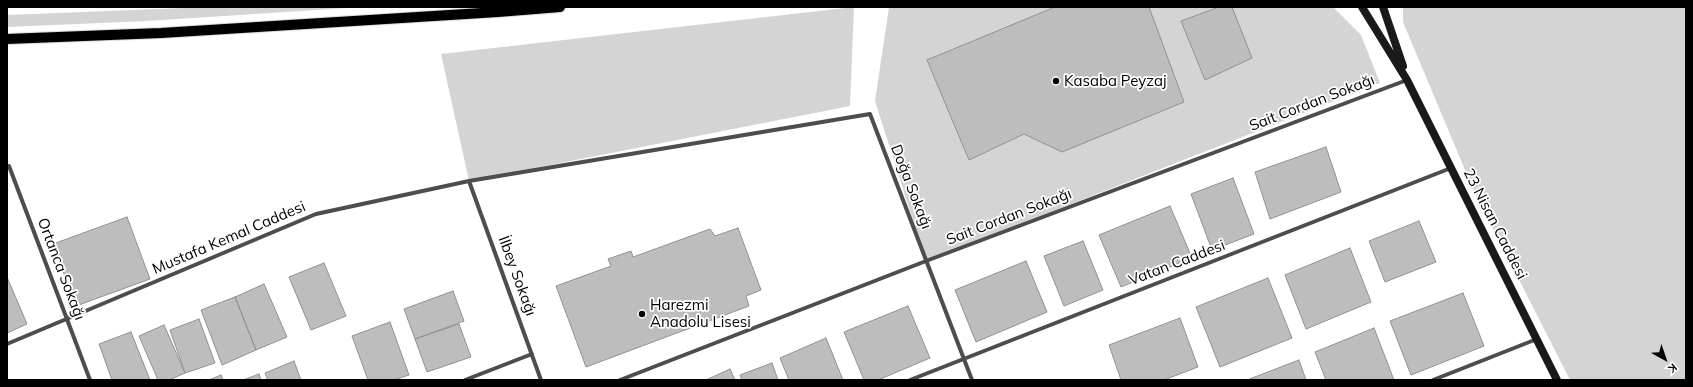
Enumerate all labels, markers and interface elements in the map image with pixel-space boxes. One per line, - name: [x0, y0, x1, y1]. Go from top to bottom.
- street label: Sait Cordan Sokağı: [1247, 71, 1377, 135]
- place label: Kasaba Peyzaj: [1064, 72, 1167, 90]
- marker: Kasaba Peyzaj: [1051, 76, 1061, 86]
- street label: Doğa Sokağı: [887, 142, 935, 232]
- street label: 23 Nisan Caddesi: [1459, 166, 1531, 282]
- street label: Sait Cordan Sokağı: [944, 185, 1074, 249]
- street label: Mustafa Kemal Caddesi: [150, 198, 308, 278]
- street label: Ortanca Sokağı: [33, 215, 89, 323]
- street label: İlbey Sokağı: [494, 234, 540, 318]
- street label: Vatan Caddesi: [1126, 236, 1228, 290]
- place label: Harezmi Anadolu Lisesi: [650, 296, 751, 331]
- marker: Harezmi Anadolu Lisesi: [637, 309, 647, 319]
- north arrow: [1645, 339, 1685, 379]
- text: K: [1665, 360, 1680, 376]

